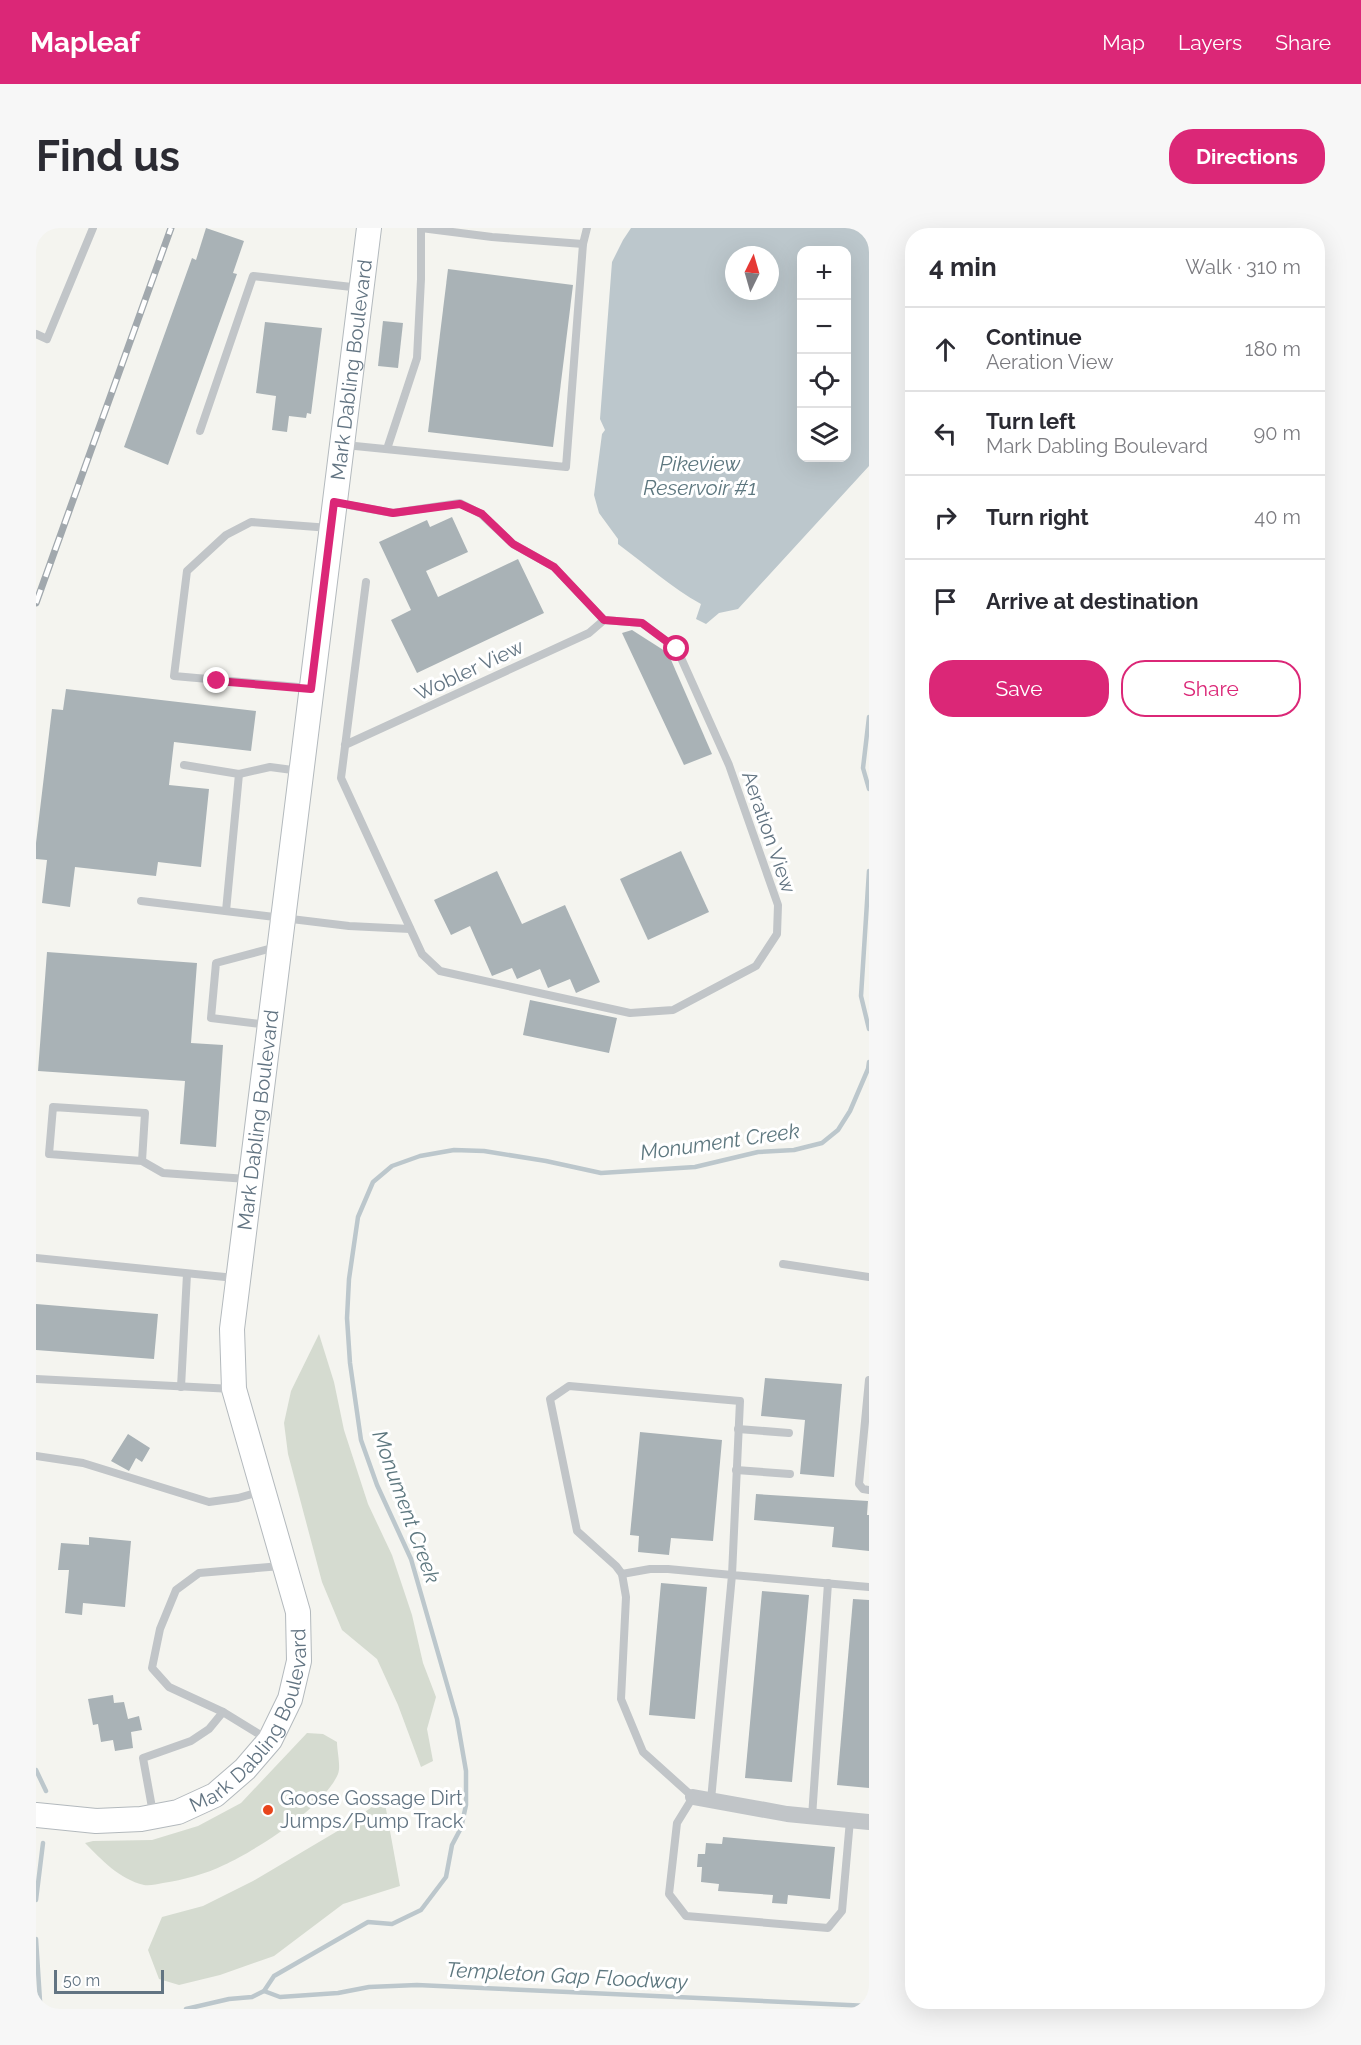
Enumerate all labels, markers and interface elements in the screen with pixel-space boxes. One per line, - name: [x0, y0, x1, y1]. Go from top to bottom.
- text: Mapleaf: [30, 26, 140, 59]
- text: Map: [1102, 30, 1145, 55]
- text: Layers: [1178, 30, 1242, 55]
- text: Share: [1275, 30, 1331, 55]
- button: Directions: [1169, 129, 1325, 184]
- text: Find us: [36, 132, 180, 181]
- north arrow: [725, 246, 779, 300]
- map controls: [797, 246, 851, 462]
- button: +: [797, 246, 851, 300]
- text: 4 min: [929, 252, 997, 282]
- text: Walk · 310 m: [1185, 255, 1301, 279]
- street label: Mark Dabling Boulevard: [326, 258, 377, 482]
- button: −: [797, 300, 851, 354]
- text: Continue: [986, 324, 1082, 350]
- icon: ahead: [929, 333, 962, 366]
- text: 180 m: [1245, 337, 1301, 361]
- text: Aeration View: [986, 350, 1113, 374]
- button: locate: [797, 354, 851, 408]
- button: layers: [797, 408, 851, 462]
- text: Turn left: [986, 408, 1076, 434]
- icon: left: [929, 417, 962, 450]
- text: 90 m: [1254, 421, 1301, 445]
- text: Mark Dabling Boulevard: [986, 434, 1208, 458]
- water label: Pikeview Reservoir #1: [643, 451, 757, 500]
- icon: right: [929, 501, 962, 534]
- text: Turn right: [986, 504, 1089, 530]
- text: 40 m: [1254, 505, 1301, 529]
- icon: arrive: [929, 585, 962, 618]
- text: Arrive at destination: [986, 588, 1199, 614]
- street label: Wobler View: [411, 634, 527, 706]
- route start: [663, 635, 689, 661]
- button: Save: [929, 660, 1109, 717]
- button: Share: [1121, 660, 1301, 717]
- route end: [203, 667, 229, 693]
- street label: Aeration View: [737, 768, 801, 896]
- street label: Mark Dabling Boulevard: [232, 1008, 284, 1232]
- water label: Monument Creek: [639, 1118, 801, 1165]
- water label: Monument Creek: [367, 1427, 446, 1587]
- street label: Mark Dabling Boulevard: [186, 1628, 311, 1817]
- place label: Goose Gossage Dirt Jumps/Pump Track: [280, 1786, 464, 1833]
- marker: Goose Gossage Dirt Jumps/Pump Track: [261, 1803, 275, 1817]
- water label: Templeton Gap Floodway: [446, 1957, 689, 1994]
- scale bar: [54, 1967, 164, 1994]
- text: 50 m: [63, 1971, 100, 1990]

